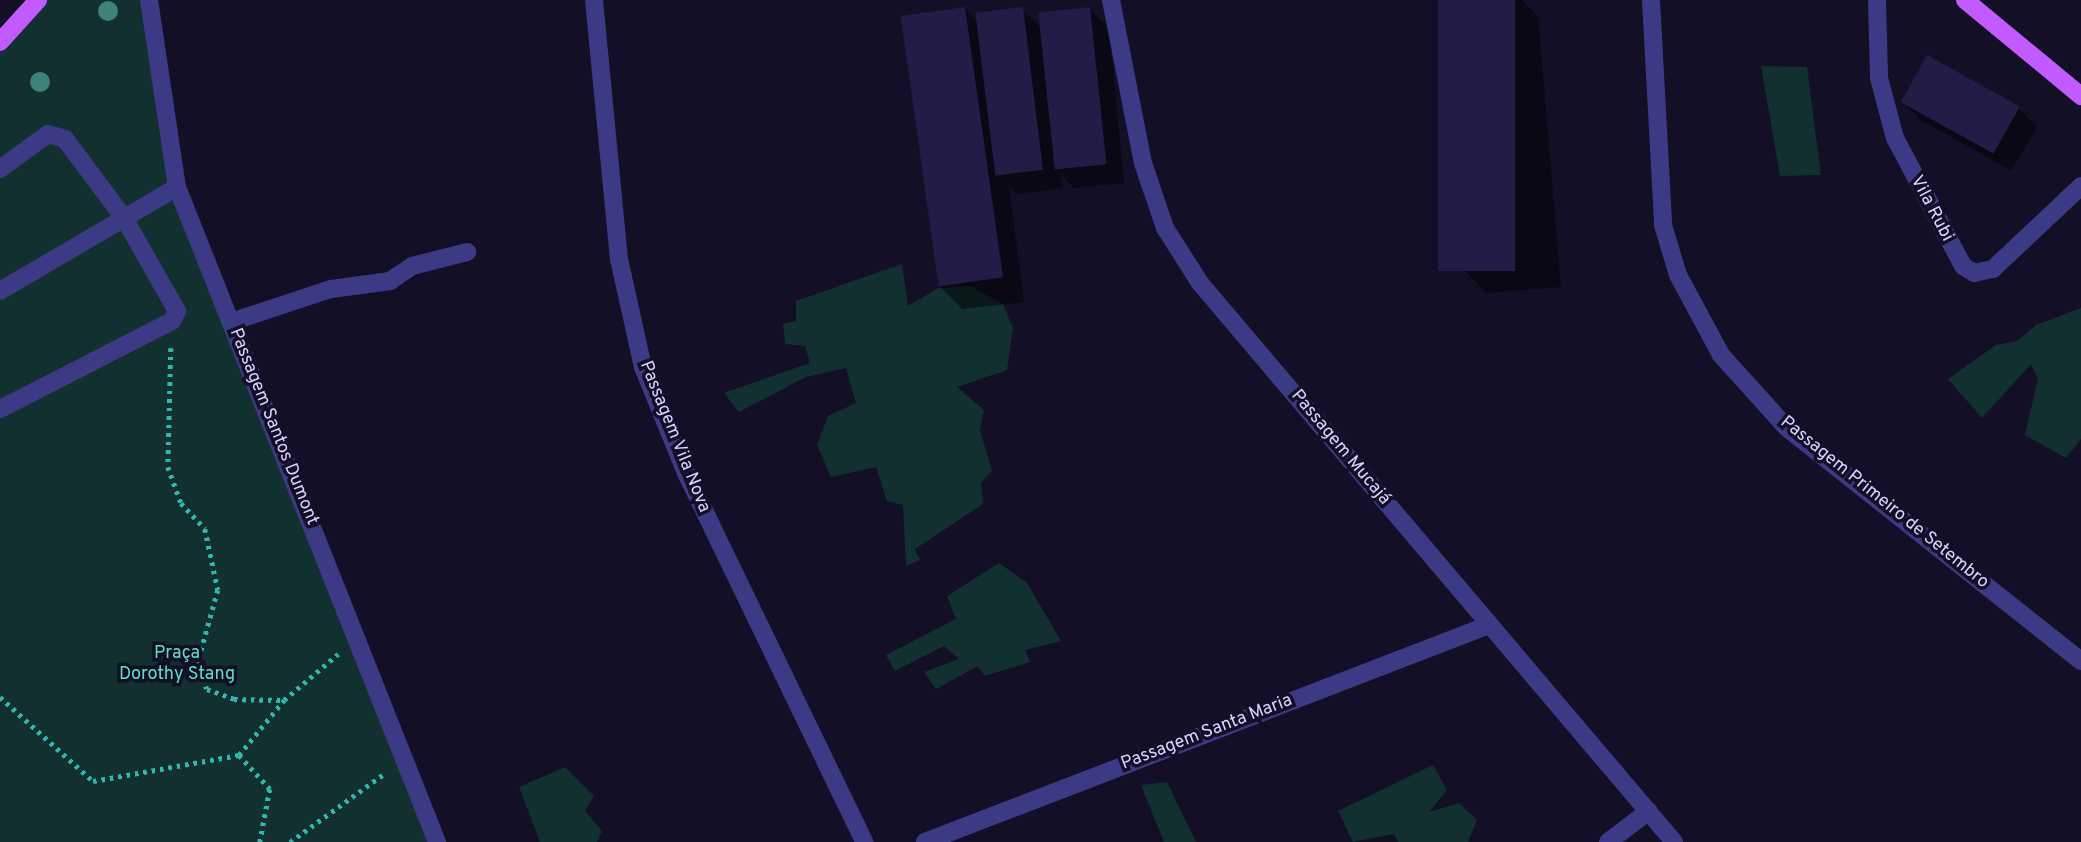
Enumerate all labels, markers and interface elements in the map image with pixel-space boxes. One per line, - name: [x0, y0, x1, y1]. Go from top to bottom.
- street label: Vila Rubi: [1905, 172, 1957, 246]
- street label: Passagem Santos Dumont: [224, 325, 322, 529]
- street label: Passagem Vila Nova: [634, 358, 714, 516]
- street label: Passagem Mucajá: [1286, 386, 1394, 510]
- street label: Passagem Primeiro de Setembro: [1775, 412, 1993, 594]
- park label: Praça Dorothy Stang: [119, 644, 235, 686]
- street label: Passagem Santa Maria: [1118, 690, 1296, 776]

